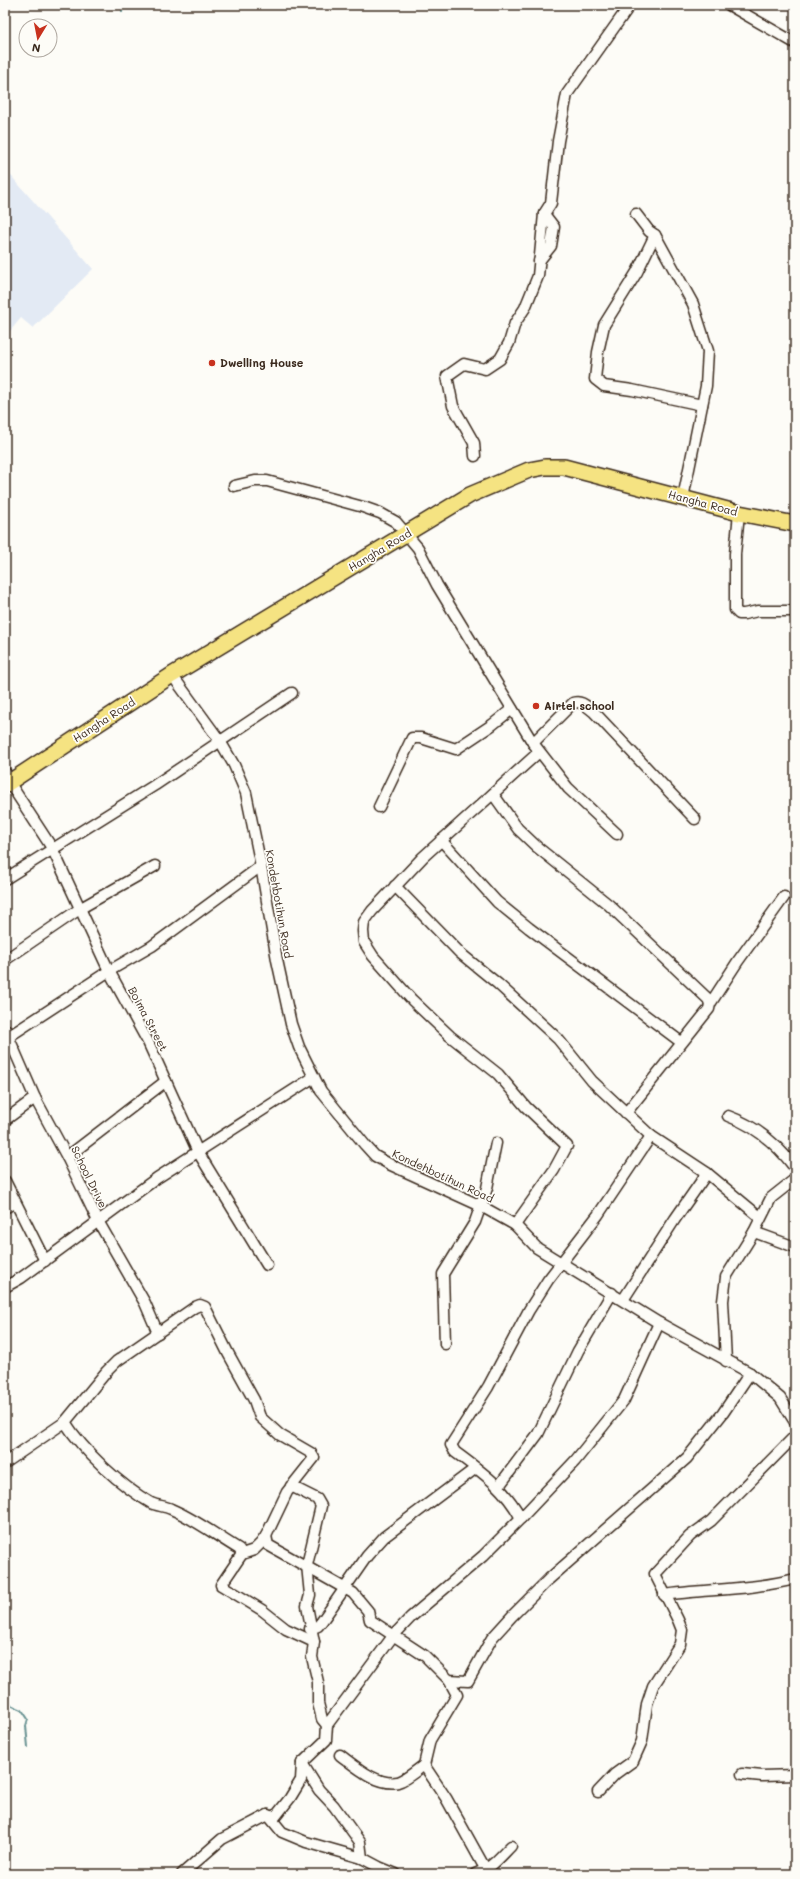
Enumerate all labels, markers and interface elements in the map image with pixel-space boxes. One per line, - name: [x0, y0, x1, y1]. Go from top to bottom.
- north arrow: [18, 18, 58, 58]
- text: N: [31, 40, 42, 56]
- place label: Dwelling House: [220, 355, 304, 370]
- marker: Dwelling House: [207, 358, 217, 368]
- street label: Hangha Road: [667, 486, 739, 519]
- street label: Hangha Road: [345, 525, 414, 574]
- street label: Hangha Road: [70, 694, 138, 745]
- place label: Airtel school: [544, 698, 614, 713]
- marker: Airtel school: [531, 701, 541, 711]
- street label: Kondehbotihun Road: [263, 848, 296, 960]
- street label: Boima Street: [125, 984, 172, 1054]
- street label: School Drive: [68, 1143, 111, 1210]
- street label: Kondehbotihun Road: [390, 1145, 496, 1206]

